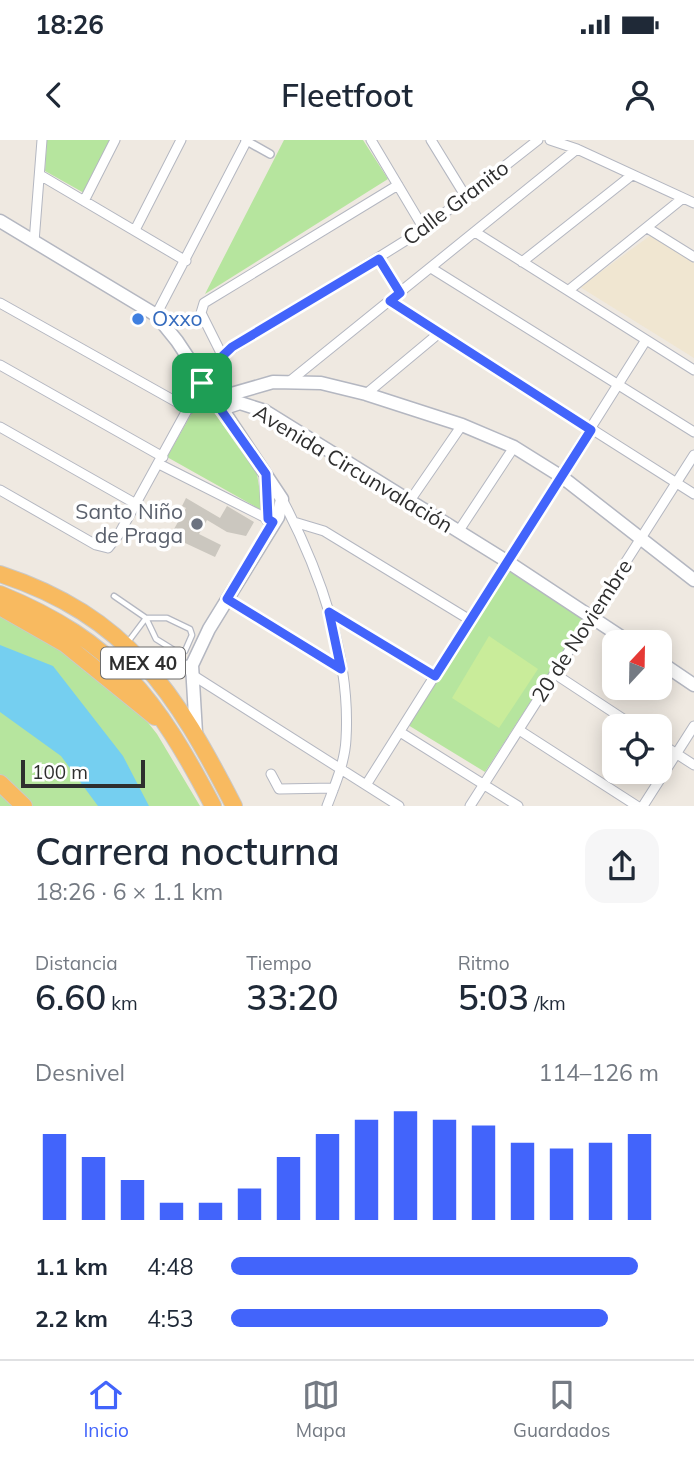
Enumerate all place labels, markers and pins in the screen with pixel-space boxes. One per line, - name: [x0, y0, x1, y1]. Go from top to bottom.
- place label: Oxxo: [152, 305, 202, 331]
- marker: Oxxo: [130, 311, 146, 327]
- pin: [172, 353, 232, 413]
- place label: Santo Niño de Praga: [75, 498, 183, 548]
- marker: Santo Niño de Praga: [189, 516, 205, 532]

